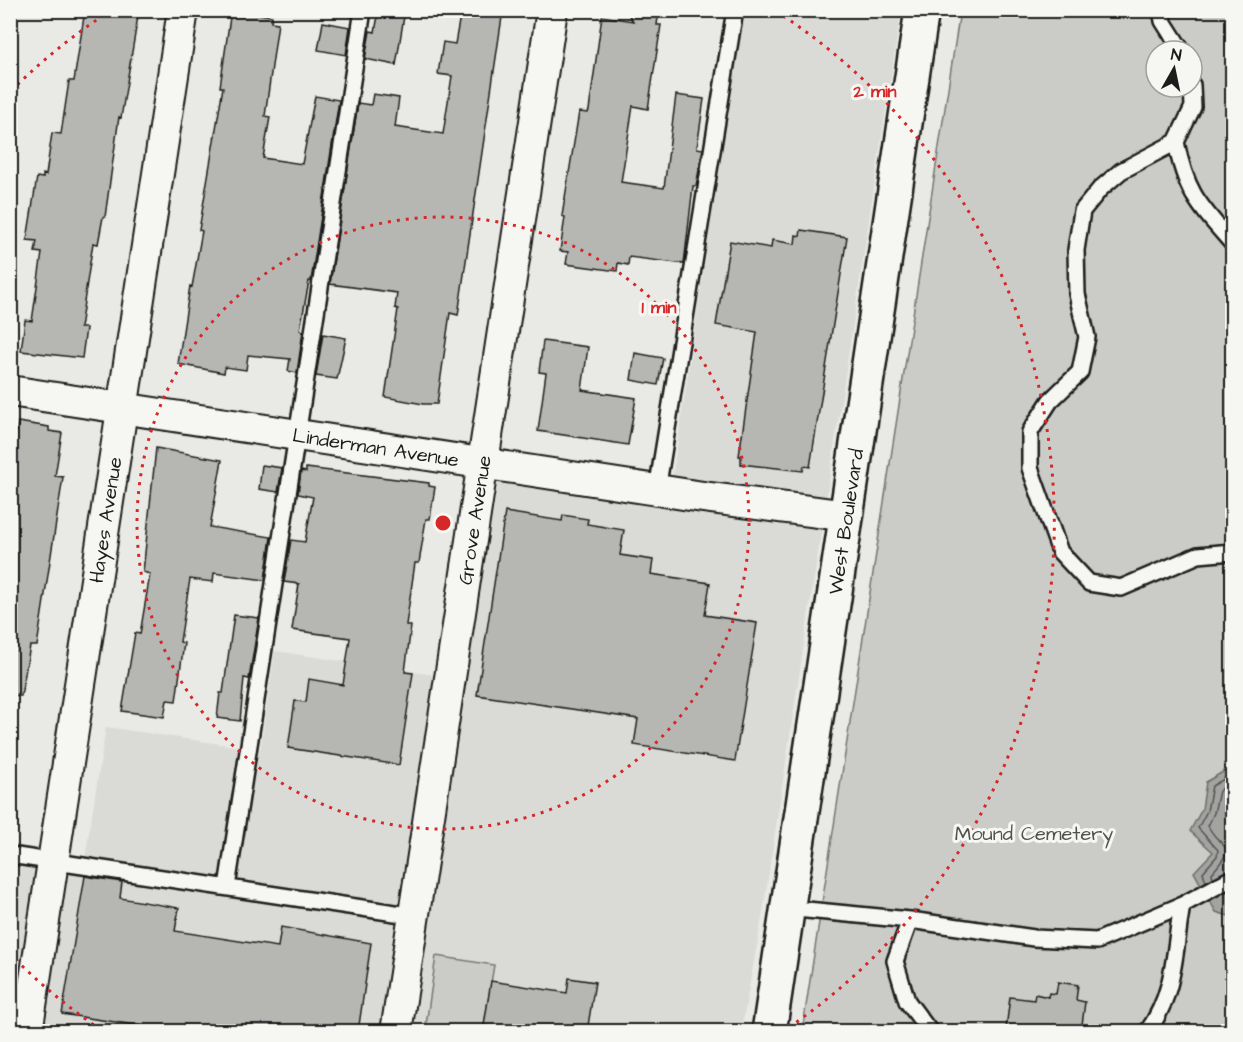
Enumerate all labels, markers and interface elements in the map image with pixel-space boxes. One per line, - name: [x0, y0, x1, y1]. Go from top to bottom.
- north arrow: [1144, 39, 1204, 99]
- text: N: [1170, 44, 1183, 67]
- text: 2 min: [852, 79, 897, 104]
- text: 1 min: [641, 295, 677, 320]
- street label: Linderman Avenue: [291, 421, 461, 474]
- street label: West Boulevard: [822, 447, 871, 597]
- street label: Grove Avenue: [451, 453, 499, 587]
- street label: Hayes Avenue: [83, 455, 130, 585]
- centre of rings: [433, 513, 453, 533]
- park label: Mound Cemetery: [955, 820, 1113, 849]

